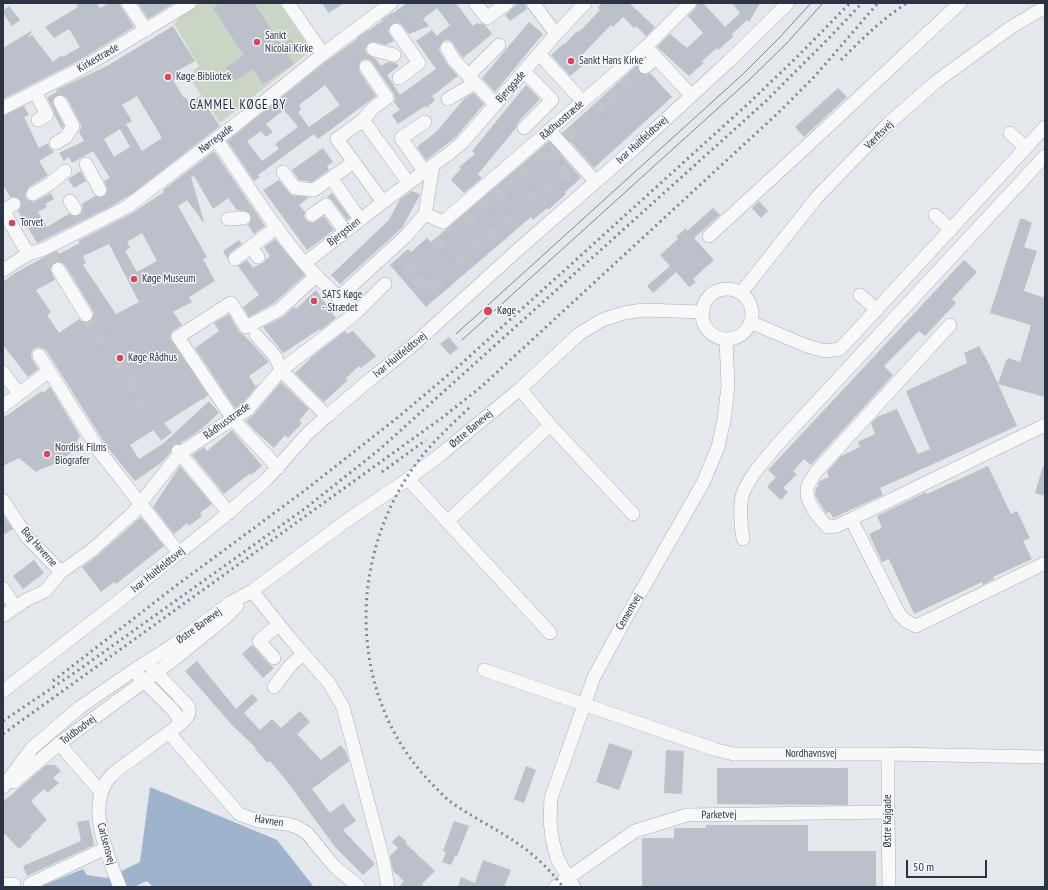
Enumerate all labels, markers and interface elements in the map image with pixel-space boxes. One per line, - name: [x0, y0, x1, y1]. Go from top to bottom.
- place label: Sankt Nicolai Kirke: [265, 29, 313, 55]
- marker: Sankt Nicolai Kirke: [252, 37, 262, 47]
- street label: Kirkestræde: [75, 41, 121, 75]
- place label: Sankt Hans Kirke: [579, 54, 643, 68]
- marker: Sankt Hans Kirke: [566, 56, 576, 66]
- street label: Bjerggade: [493, 68, 529, 106]
- place label: Køge Bibliotek: [176, 70, 231, 84]
- marker: Køge Bibliotek: [163, 72, 173, 82]
- district label: GAMMEL KØGE BY: [190, 97, 286, 113]
- street label: Rådhusstræde: [537, 97, 587, 143]
- street label: Ivar Huitfeldtsvej: [613, 113, 671, 167]
- street label: Værftsvej: [862, 118, 896, 152]
- street label: Nørregade: [196, 122, 236, 156]
- street label: Bjergstien: [325, 215, 363, 249]
- place label: Torvet: [20, 216, 43, 230]
- marker: Torvet: [7, 218, 17, 228]
- place label: Køge Museum: [142, 272, 195, 286]
- marker: Køge Museum: [129, 274, 139, 284]
- place label: SATS Køge - Strædet: [322, 288, 362, 314]
- marker: SATS Køge - Strædet: [309, 296, 319, 306]
- place label: Køge: [497, 304, 516, 318]
- marker: Køge: [482, 305, 494, 317]
- street label: Ivar Huitfeldtsvej: [371, 329, 429, 381]
- place label: Køge Rådhus: [128, 351, 177, 365]
- marker: Køge Rådhus: [115, 353, 125, 363]
- street label: Rådhusstræde: [201, 400, 253, 442]
- street label: Østre Banevej: [447, 407, 495, 451]
- place label: Nordisk Films Biografer: [55, 441, 107, 467]
- marker: Nordisk Films Biografer: [42, 449, 52, 459]
- street label: Bag Haverne: [18, 524, 60, 570]
- street label: Ivar Huitfeldtsvej: [129, 544, 187, 596]
- street label: Cementvej: [613, 591, 645, 633]
- street label: Østre Banevej: [174, 605, 224, 647]
- street label: Toldbodvej: [58, 712, 98, 748]
- street label: Nordhavnsvej: [785, 747, 837, 761]
- street label: Østre Kajgade: [881, 794, 895, 848]
- street label: Parketvej: [701, 808, 737, 822]
- street label: Havnen: [254, 812, 284, 830]
- street label: Carlsensvej: [94, 822, 118, 866]
- scale bar: [908, 852, 989, 878]
- text: 50 m: [913, 859, 934, 874]

